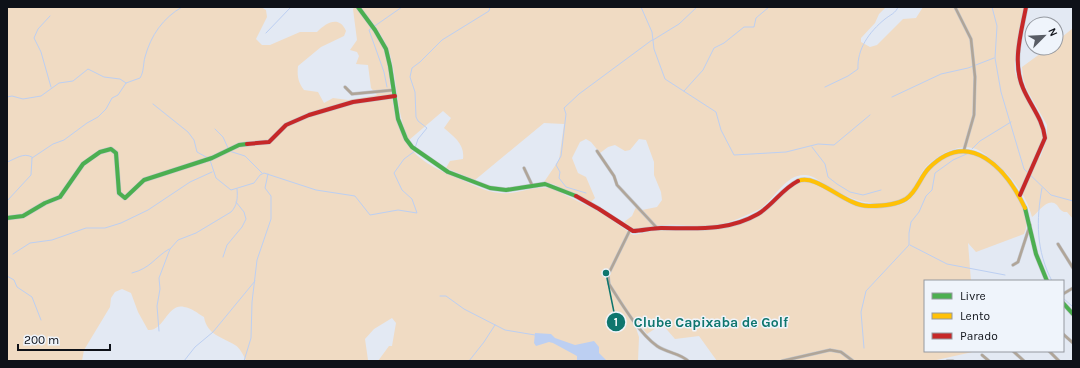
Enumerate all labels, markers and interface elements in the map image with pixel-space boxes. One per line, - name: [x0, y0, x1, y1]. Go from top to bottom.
- north arrow: [1024, 16, 1064, 56]
- text: N: [1045, 26, 1060, 38]
- legend: [924, 280, 1064, 352]
- text: Livre: [960, 289, 986, 303]
- callout: Clube Capixaba de Golf: [606, 309, 797, 335]
- text: Lento: [960, 309, 990, 323]
- text: Clube Capixaba de Golf: [634, 314, 789, 331]
- text: 1: [614, 315, 618, 329]
- scale bar: [18, 326, 110, 352]
- text: Parado: [960, 329, 998, 343]
- text: 200 m: [24, 333, 59, 347]

